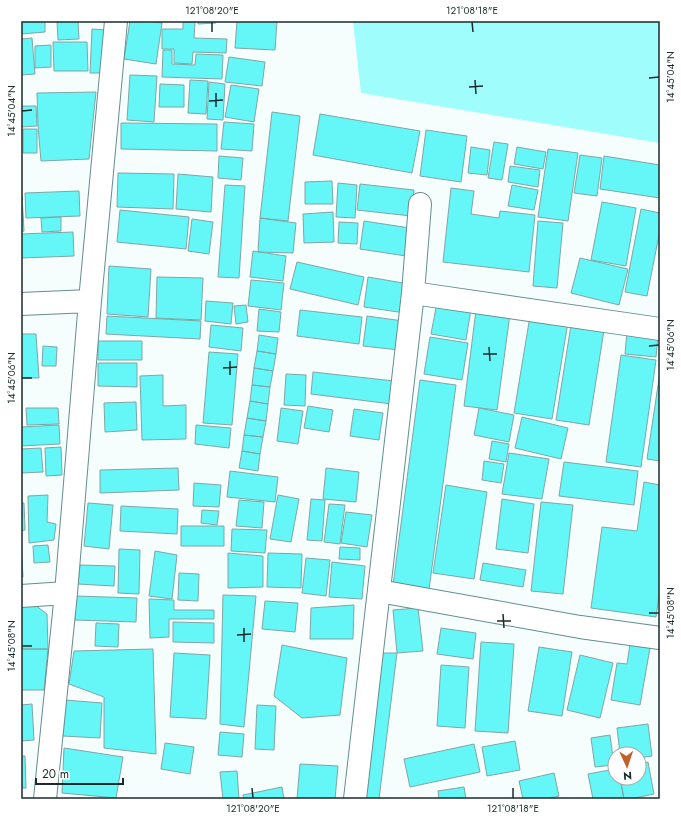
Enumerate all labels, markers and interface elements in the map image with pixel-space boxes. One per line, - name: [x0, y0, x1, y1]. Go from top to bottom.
- text: 121°08'20"E: [185, 3, 239, 18]
- text: 121°08'18"E: [446, 3, 498, 18]
- text: 14°45'04"N: [663, 51, 678, 103]
- text: 14°45'04"N: [4, 85, 19, 137]
- text: 14°45'06"N: [663, 319, 678, 371]
- text: 14°45'06"N: [4, 352, 19, 404]
- text: 14°45'08"N: [663, 587, 678, 639]
- text: 14°45'08"N: [4, 620, 19, 672]
- north arrow: [607, 746, 647, 786]
- scale bar: [36, 760, 123, 786]
- text: 20 m: [42, 765, 69, 783]
- text: N: [623, 768, 632, 784]
- text: 121°08'20"E: [226, 801, 280, 816]
- text: 121°08'18"E: [487, 801, 539, 816]

